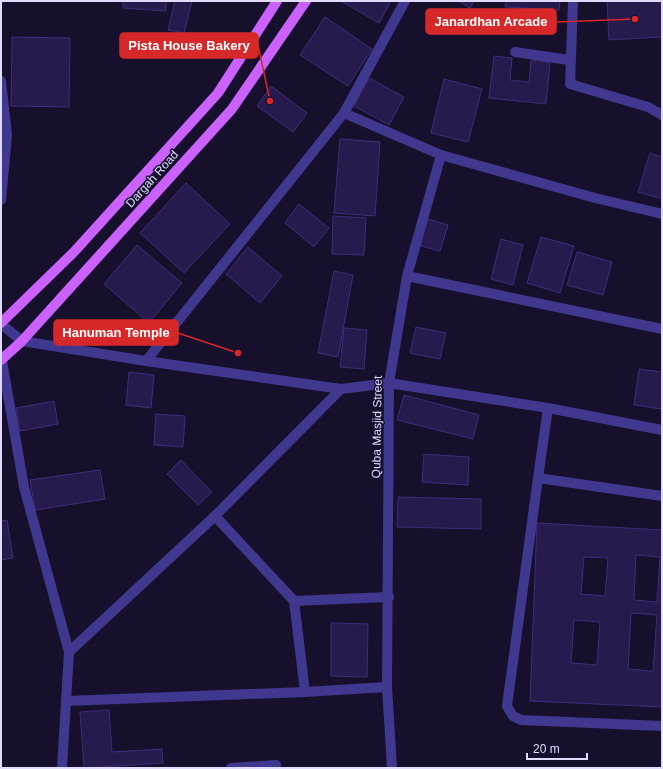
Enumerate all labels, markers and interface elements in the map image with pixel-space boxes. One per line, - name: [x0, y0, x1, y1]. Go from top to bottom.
- callout: Janardhan Arcade: [426, 9, 556, 34]
- text: Janardhan Arcade: [435, 14, 547, 29]
- callout: Pista House Bakery: [120, 33, 258, 58]
- text: Pista House Bakery: [128, 38, 250, 53]
- street label: Dargah Road: [123, 148, 181, 210]
- callout: Hanuman Temple: [54, 320, 178, 345]
- text: Hanuman Temple: [62, 325, 170, 340]
- street label: Quba Masjid Street: [369, 375, 385, 478]
- scale bar: [527, 735, 587, 761]
- text: 20 m: [533, 742, 560, 756]

